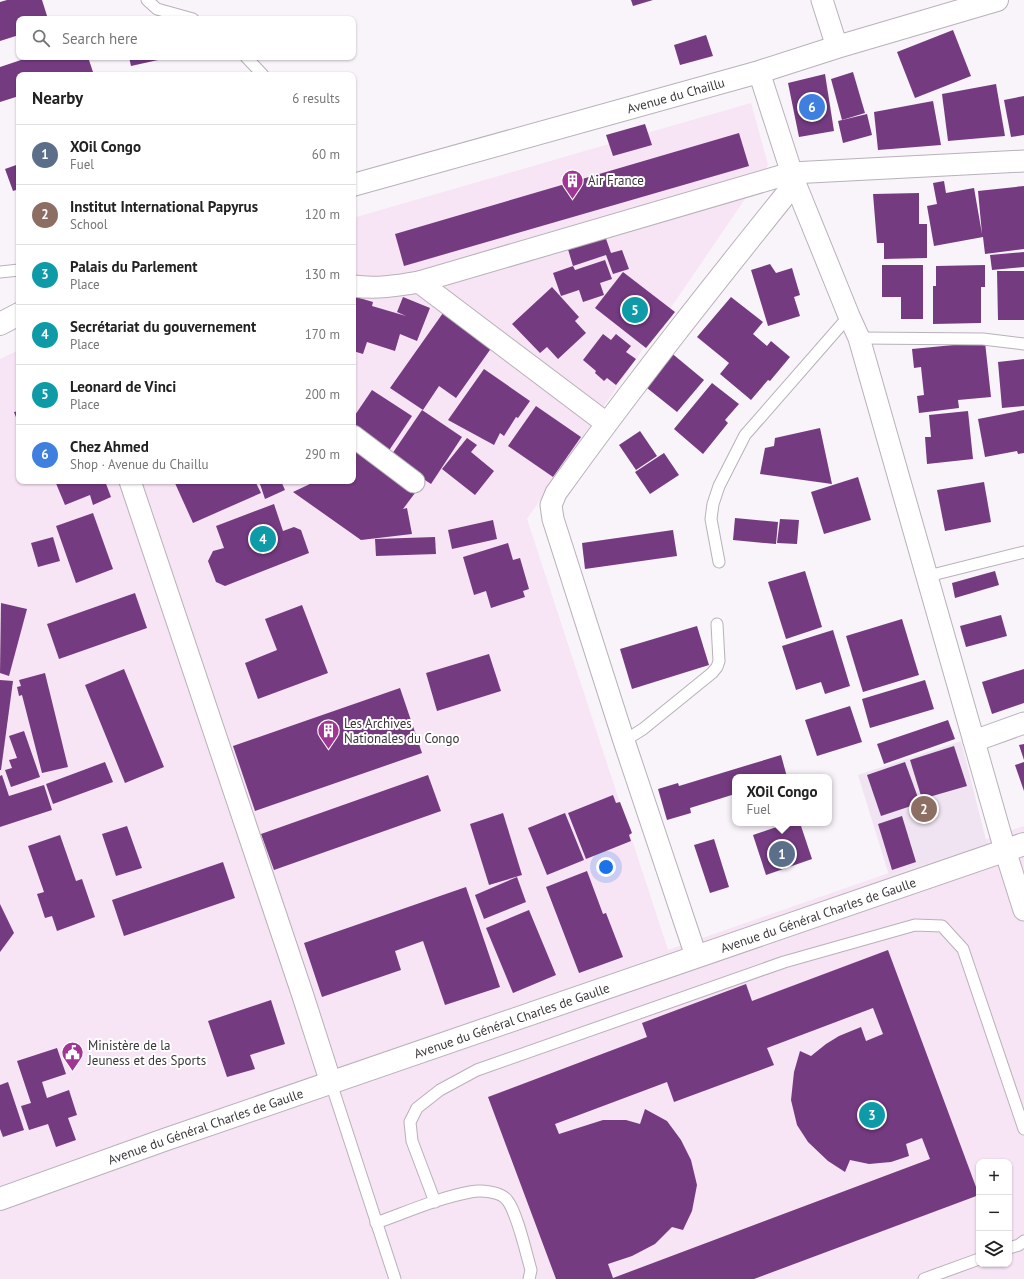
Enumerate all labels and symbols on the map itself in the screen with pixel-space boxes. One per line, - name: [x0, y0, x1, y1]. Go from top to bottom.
- street label: Avenue du Chaillu: [625, 73, 727, 117]
- pin: 6: [799, 92, 825, 122]
- building icon: Air France: [559, 167, 585, 200]
- place label: Air France: [588, 172, 644, 189]
- pin: 5: [622, 295, 648, 325]
- pin: 4: [250, 524, 276, 554]
- place label: Les Archives Nationales du Congo: [344, 715, 459, 747]
- building icon: Les Archives Nationales du Congo: [315, 717, 341, 750]
- pin: 2: [911, 794, 937, 824]
- pin: 1: [769, 839, 795, 869]
- your location: [596, 857, 616, 877]
- street label: Avenue du Général Charles de Gaulle: [718, 873, 918, 956]
- street label: Avenue du Général Charles de Gaulle: [412, 979, 612, 1062]
- place label: Ministère de la Jeuness et des Sports: [87, 1037, 206, 1069]
- public building icon: Ministère de la Jeuness et des Sports: [59, 1039, 85, 1072]
- street label: Avenue du Général Charles de Gaulle: [106, 1084, 305, 1168]
- pin: 3: [859, 1100, 885, 1130]

